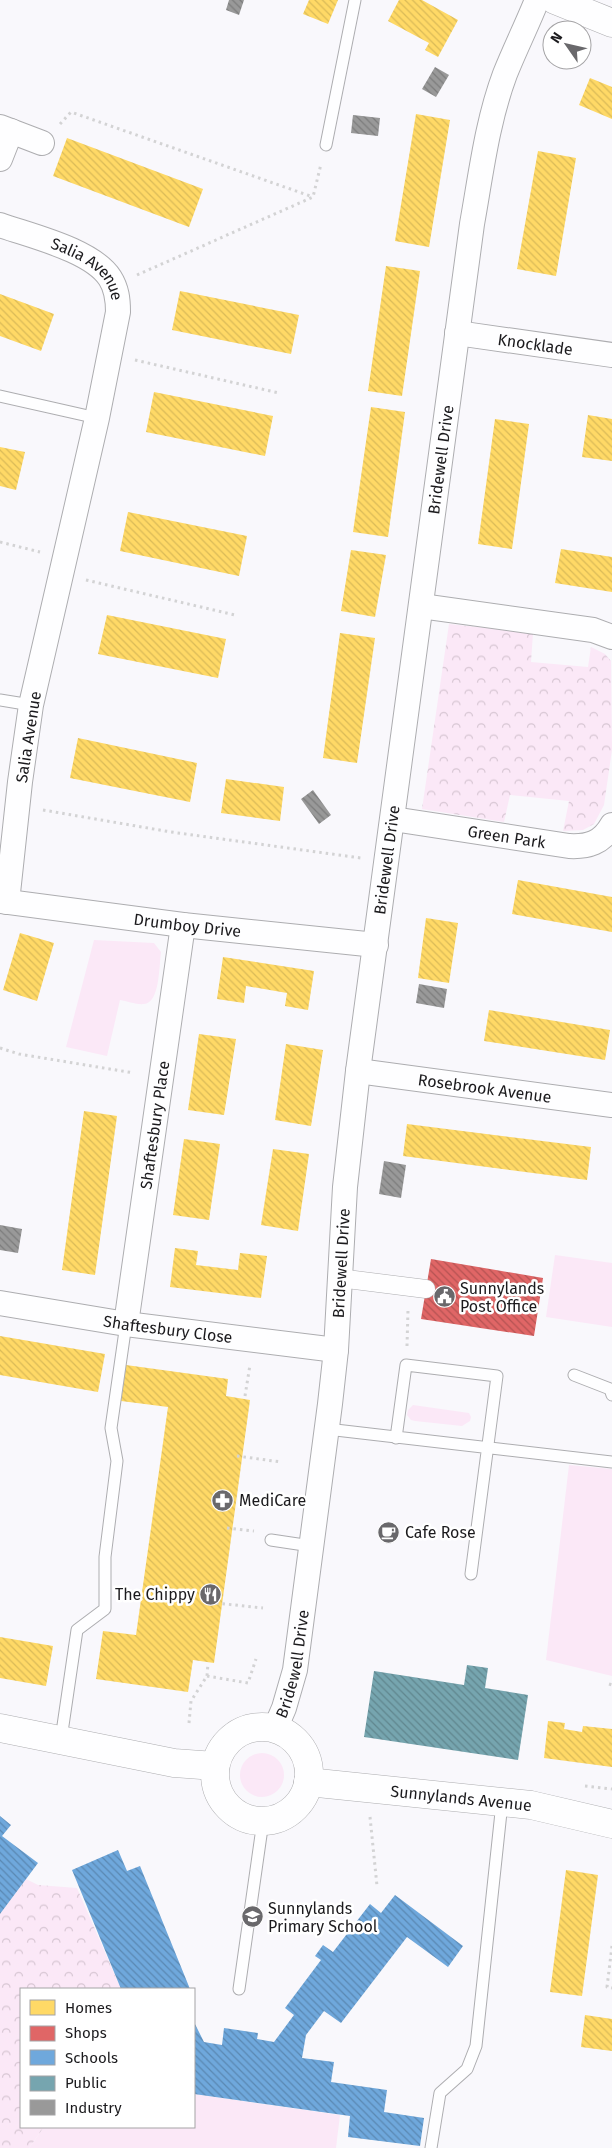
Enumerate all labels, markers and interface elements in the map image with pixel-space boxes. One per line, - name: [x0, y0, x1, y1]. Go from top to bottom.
- north arrow: [542, 20, 592, 70]
- text: N: [547, 29, 566, 47]
- street label: Salia Avenue: [48, 234, 126, 302]
- street label: Knocklade: [496, 330, 574, 359]
- street label: Bridewell Drive: [424, 404, 458, 515]
- street label: Salia Avenue: [12, 690, 45, 784]
- street label: Bridewell Drive: [370, 804, 404, 916]
- street label: Green Park: [466, 822, 548, 852]
- street label: Drumboy Drive: [133, 910, 242, 941]
- street label: Shaftesbury Place: [136, 1060, 173, 1191]
- street label: Rosebrook Avenue: [417, 1070, 553, 1107]
- street label: Bridewell Drive: [329, 1208, 354, 1319]
- place label: Sunnylands Post Office: [460, 1279, 544, 1316]
- public building icon: Sunnylands Post Office: [432, 1285, 456, 1309]
- street label: Shaftesbury Close: [102, 1311, 234, 1347]
- pharmacy icon: MediCare: [211, 1488, 235, 1512]
- place label: MediCare: [239, 1491, 306, 1510]
- cafe icon: Cafe Rose: [377, 1520, 401, 1544]
- place label: Cafe Rose: [405, 1523, 476, 1542]
- restaurant icon: The Chippy: [199, 1582, 223, 1606]
- place label: The Chippy: [115, 1585, 195, 1604]
- street label: Bridewell Drive: [272, 1609, 313, 1721]
- street label: Sunnylands Avenue: [390, 1782, 533, 1815]
- place label: Sunnylands Primary School: [268, 1899, 378, 1936]
- school or university icon: Sunnylands Primary School: [240, 1905, 264, 1929]
- legend: [20, 1988, 195, 2128]
- text: Homes: [65, 1999, 112, 2017]
- text: Shops: [65, 2024, 107, 2042]
- text: Schools: [65, 2049, 118, 2067]
- text: Public: [65, 2074, 107, 2092]
- text: Industry: [65, 2099, 122, 2117]

